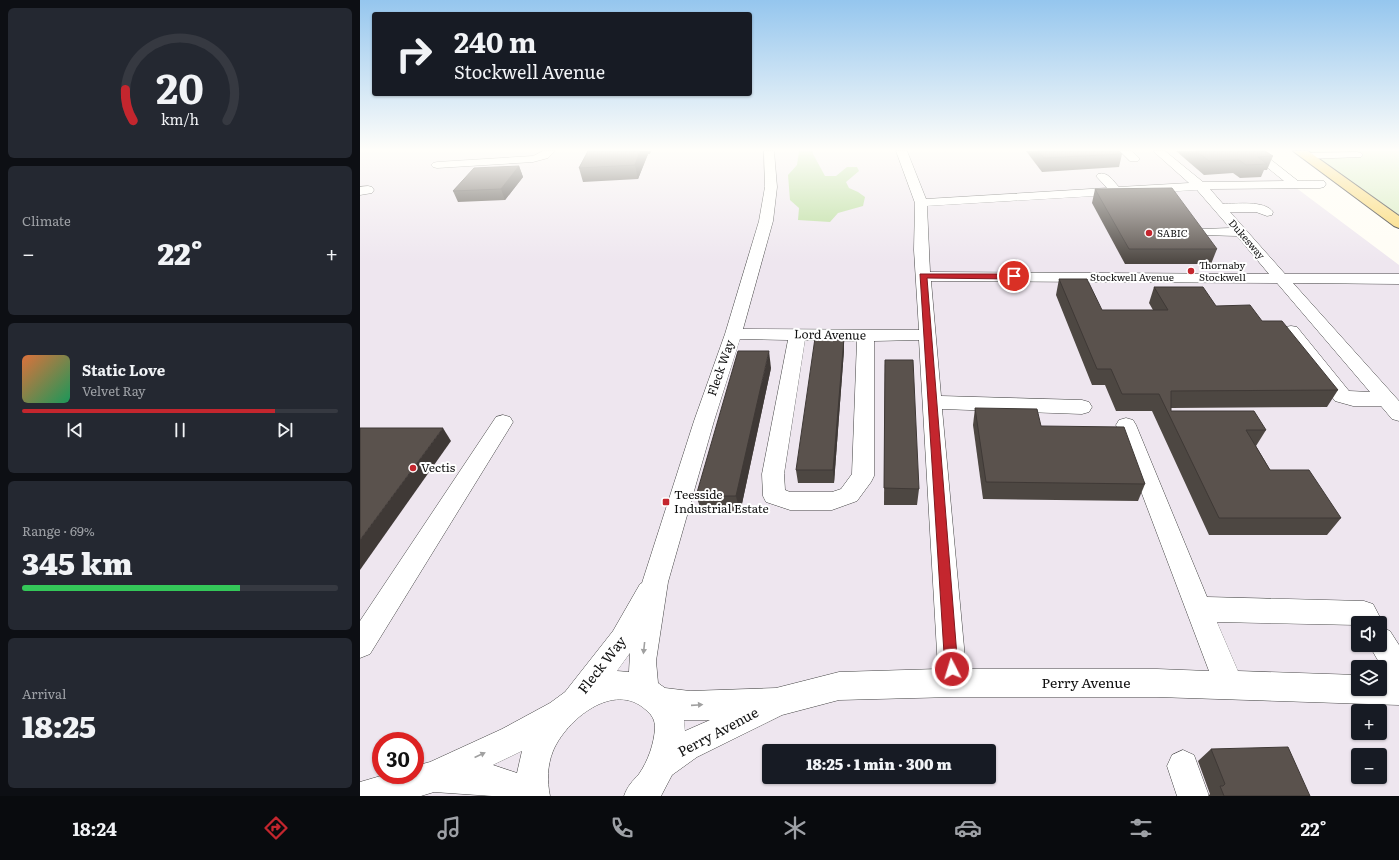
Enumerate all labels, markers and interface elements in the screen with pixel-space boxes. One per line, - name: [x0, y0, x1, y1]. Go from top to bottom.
- text: 240 m: [454, 20, 537, 62]
- icon: right: [388, 28, 440, 80]
- text: 20: [156, 55, 204, 117]
- text: Stockwell Avenue: [454, 58, 605, 85]
- text: km/h: [161, 107, 200, 128]
- text: Climate: [22, 211, 71, 230]
- street label: Dukesway: [1226, 215, 1269, 262]
- place label: SABIC: [1157, 225, 1188, 240]
- marker: SABIC: [1144, 228, 1154, 238]
- text: 22°: [157, 230, 203, 274]
- text: −: [22, 236, 35, 269]
- text: +: [325, 236, 338, 269]
- place label: Thornaby Stockwell: [1199, 257, 1246, 284]
- pin: [997, 259, 1031, 293]
- icon: arrive: [1003, 265, 1025, 287]
- marker: Thornaby Stockwell: [1186, 266, 1196, 276]
- street label: Stockwell Avenue: [1090, 269, 1174, 284]
- street label: Lord Avenue: [794, 324, 866, 344]
- street label: Fleck Way: [702, 337, 738, 398]
- text: Static Love: [82, 358, 165, 381]
- text: Velvet Ray: [82, 381, 146, 400]
- icon: previous: [64, 419, 86, 441]
- icon: pause: [169, 419, 191, 441]
- icon: next: [274, 419, 296, 441]
- place label: Vectis: [421, 458, 456, 476]
- marker: Vectis: [408, 463, 418, 473]
- place label: Teesside Industrial Estate: [674, 485, 769, 517]
- marker: Teesside Industrial Estate: [661, 497, 671, 507]
- text: Range · 69%: [22, 521, 95, 540]
- text: 345 km: [22, 540, 133, 584]
- map controls: [1351, 616, 1387, 784]
- button: sound: [1351, 616, 1387, 652]
- street label: Fleck Way: [572, 631, 631, 697]
- one-way arrow: [641, 642, 647, 654]
- position arrow: [931, 648, 973, 690]
- button: layers: [1351, 660, 1387, 696]
- street label: Perry Avenue: [1042, 672, 1130, 692]
- text: Arrival: [22, 684, 66, 703]
- street label: Perry Avenue: [674, 701, 761, 761]
- one-way arrow: [691, 702, 704, 709]
- text: 18:25: [22, 703, 96, 747]
- button: +: [1351, 704, 1387, 740]
- speed limit sign: 30: [372, 732, 424, 784]
- button: −: [1351, 748, 1387, 784]
- one-way arrow: [474, 752, 486, 758]
- text: 18:25 · 1 min · 300 m: [806, 752, 952, 775]
- icon: directions: [262, 814, 290, 842]
- icon: music: [435, 814, 463, 842]
- icon: phone: [608, 814, 636, 842]
- icon: climate: [781, 814, 809, 842]
- icon: car: [954, 814, 982, 842]
- icon: filters: [1127, 814, 1155, 842]
- text: 18:24: [73, 815, 117, 842]
- text: 22°: [1300, 815, 1326, 842]

